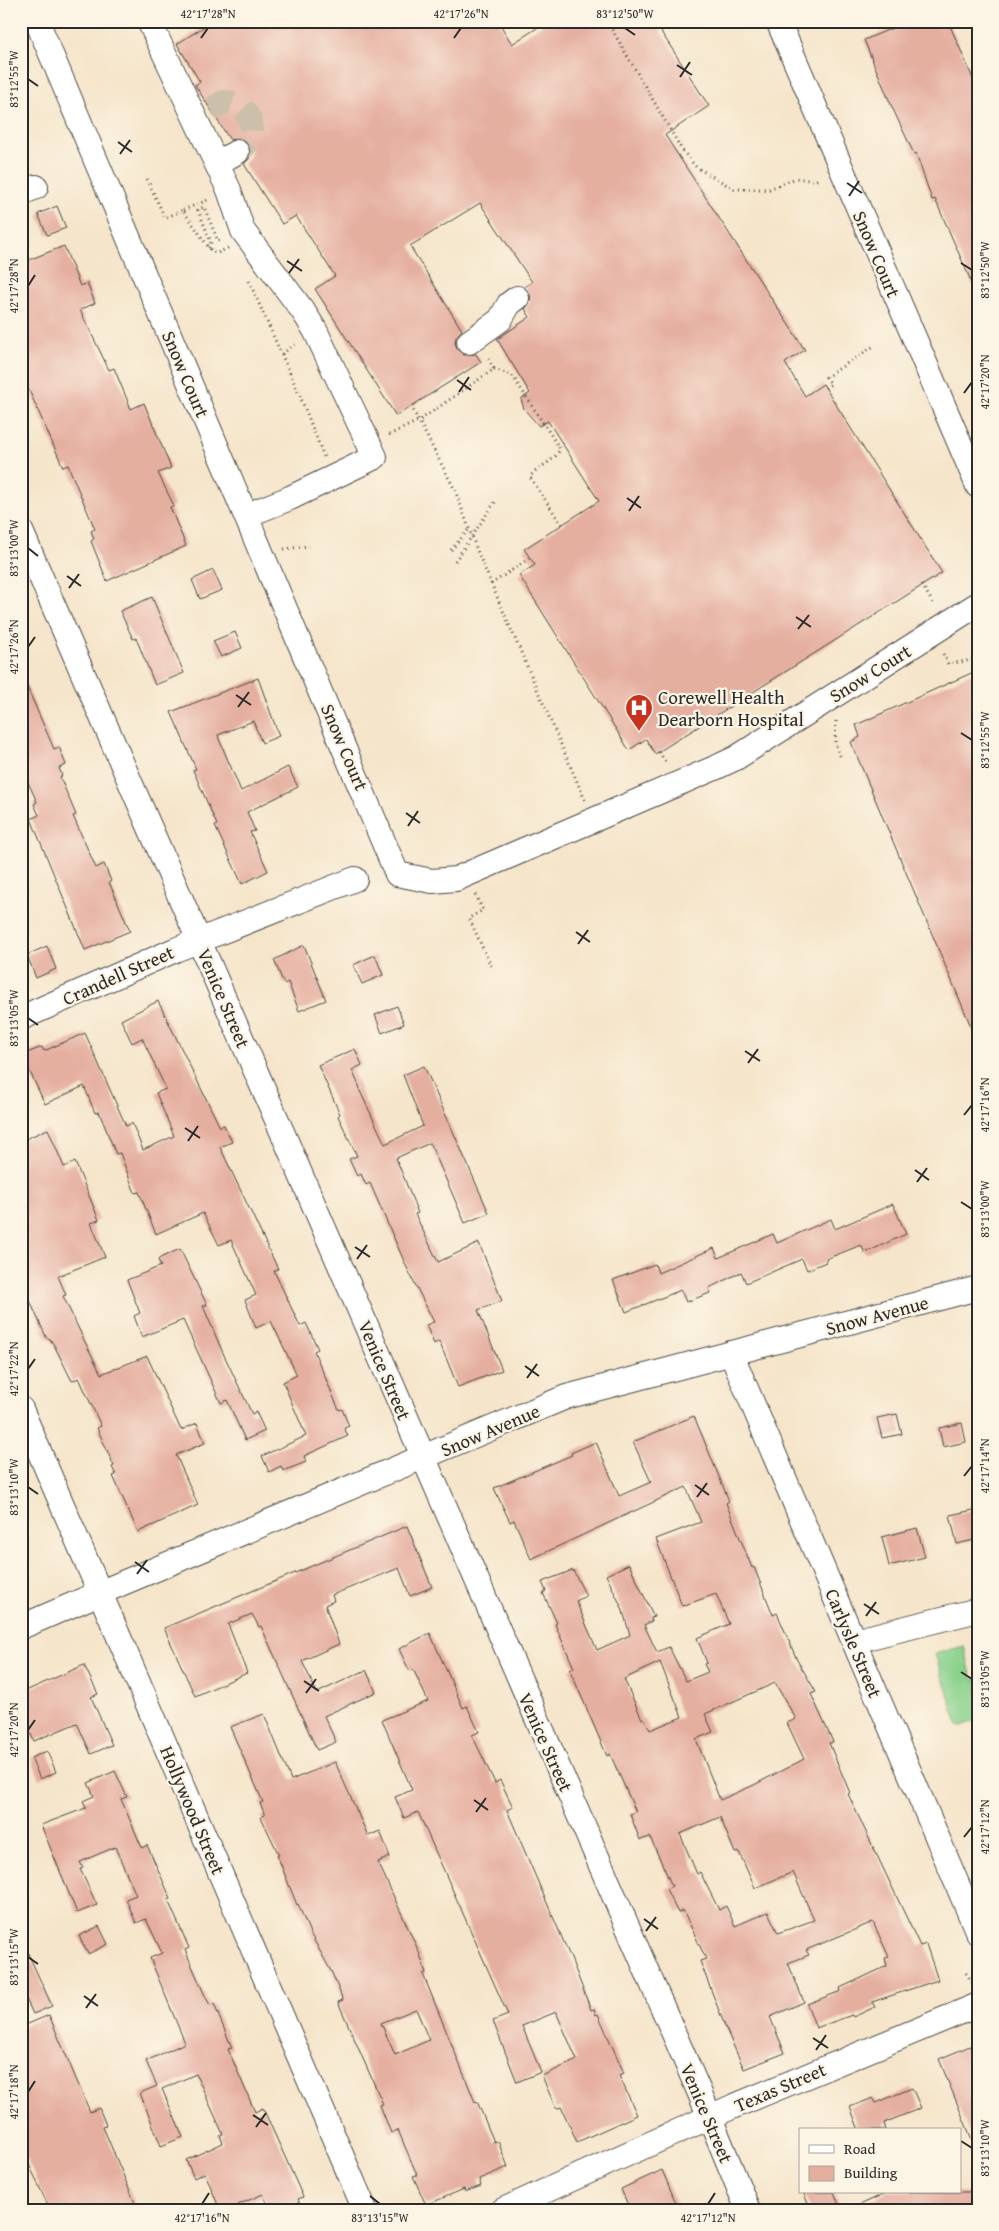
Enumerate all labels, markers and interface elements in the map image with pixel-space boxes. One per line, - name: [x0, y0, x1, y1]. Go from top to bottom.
- text: 42°17'28"N: [180, 5, 236, 22]
- text: 42°17'26"N: [433, 5, 489, 22]
- text: 83°12'50"W: [596, 5, 655, 22]
- text: 83°12'55"W: [5, 49, 22, 108]
- street label: Snow Court: [846, 206, 908, 302]
- text: 83°12'50"W: [976, 240, 993, 299]
- text: 42°17'28"N: [5, 258, 22, 314]
- street label: Snow Court: [155, 326, 217, 422]
- text: 42°17'20"N: [976, 354, 993, 410]
- text: 83°13'00"W: [5, 518, 22, 577]
- text: 42°17'26"N: [5, 619, 22, 675]
- street label: Snow Court: [824, 637, 917, 709]
- place label: Corewell Health Dearborn Hospital: [658, 683, 804, 733]
- hospital icon: Corewell Health Dearborn Hospital: [624, 693, 654, 732]
- street label: Snow Court: [314, 699, 376, 795]
- text: 83°12'55"W: [976, 710, 993, 769]
- street label: Crandell Street: [58, 938, 179, 1012]
- street label: Venice Street: [190, 944, 258, 1052]
- text: 83°13'05"W: [5, 988, 22, 1047]
- text: 42°17'16"N: [976, 1077, 993, 1133]
- text: 83°13'00"W: [976, 1179, 993, 1238]
- street label: Snow Avenue: [822, 1288, 932, 1342]
- street label: Venice Street: [351, 1316, 419, 1424]
- text: 42°17'22"N: [5, 1341, 22, 1397]
- street label: Snow Avenue: [436, 1396, 544, 1463]
- text: 42°17'14"N: [976, 1438, 993, 1494]
- text: 83°13'10"W: [5, 1457, 22, 1516]
- street label: Carlysle Street: [818, 1584, 890, 1702]
- text: 83°13'05"W: [976, 1649, 993, 1708]
- street label: Venice Street: [512, 1688, 580, 1796]
- text: 42°17'20"N: [5, 1702, 22, 1758]
- street label: Hollywood Street: [153, 1741, 233, 1879]
- text: 42°17'12"N: [976, 1799, 993, 1855]
- text: 83°13'15"W: [5, 1927, 22, 1986]
- street label: Texas Street: [730, 2055, 830, 2119]
- street label: Venice Street: [673, 2059, 741, 2167]
- text: 42°17'18"N: [5, 2064, 22, 2120]
- text: 83°13'10"W: [976, 2118, 993, 2177]
- legend: [799, 2128, 962, 2194]
- text: Road: [844, 2138, 875, 2159]
- text: Building: [844, 2162, 898, 2183]
- text: 42°17'16"N: [174, 2209, 230, 2226]
- text: 83°13'15"W: [351, 2209, 410, 2226]
- text: 42°17'12"N: [680, 2209, 736, 2226]

